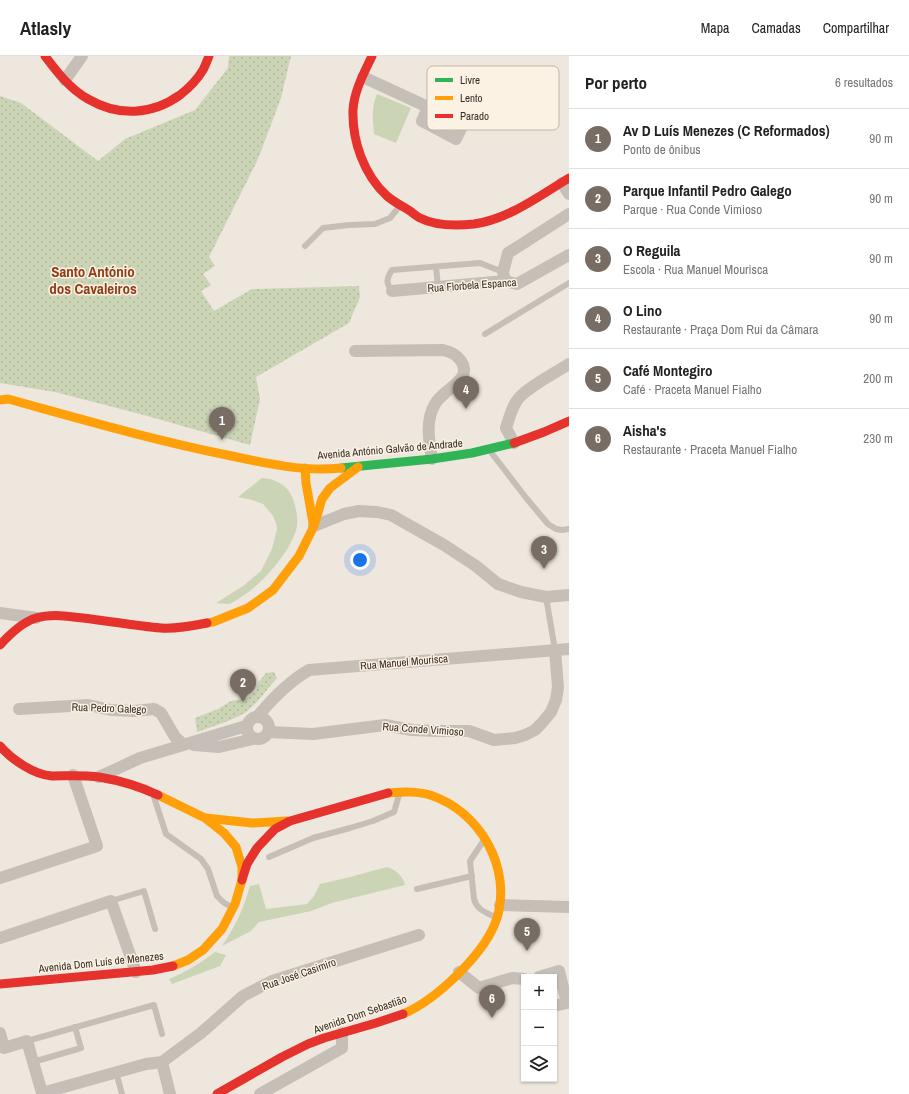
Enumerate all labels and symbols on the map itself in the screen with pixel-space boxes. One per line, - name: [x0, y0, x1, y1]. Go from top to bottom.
- legend: [427, 66, 559, 130]
- text: Livre: [460, 73, 480, 87]
- text: Lento: [460, 91, 483, 105]
- text: Parado: [460, 109, 489, 123]
- district label: Santo António dos Cavaleiros: [49, 261, 137, 299]
- street label: Rua Florbela Espanca: [427, 275, 517, 295]
- pin: 4: [453, 376, 479, 409]
- pin: 1: [209, 407, 235, 440]
- street label: Avenida António Galvão de Andrade: [316, 436, 463, 462]
- pin: 3: [531, 536, 557, 569]
- your location: [350, 550, 370, 570]
- street label: Rua Manuel Mourisca: [359, 651, 449, 673]
- pin: 2: [230, 669, 256, 702]
- street label: Rua Pedro Galego: [71, 700, 147, 716]
- street label: Rua Conde Vimioso: [382, 719, 464, 739]
- pin: 5: [514, 918, 540, 951]
- street label: Avenida Dom Luís de Menezes: [37, 948, 165, 976]
- street label: Rua José Casimiro: [260, 955, 338, 993]
- pin: 6: [479, 985, 505, 1018]
- street label: Avenida Dom Sebastião: [311, 991, 408, 1037]

